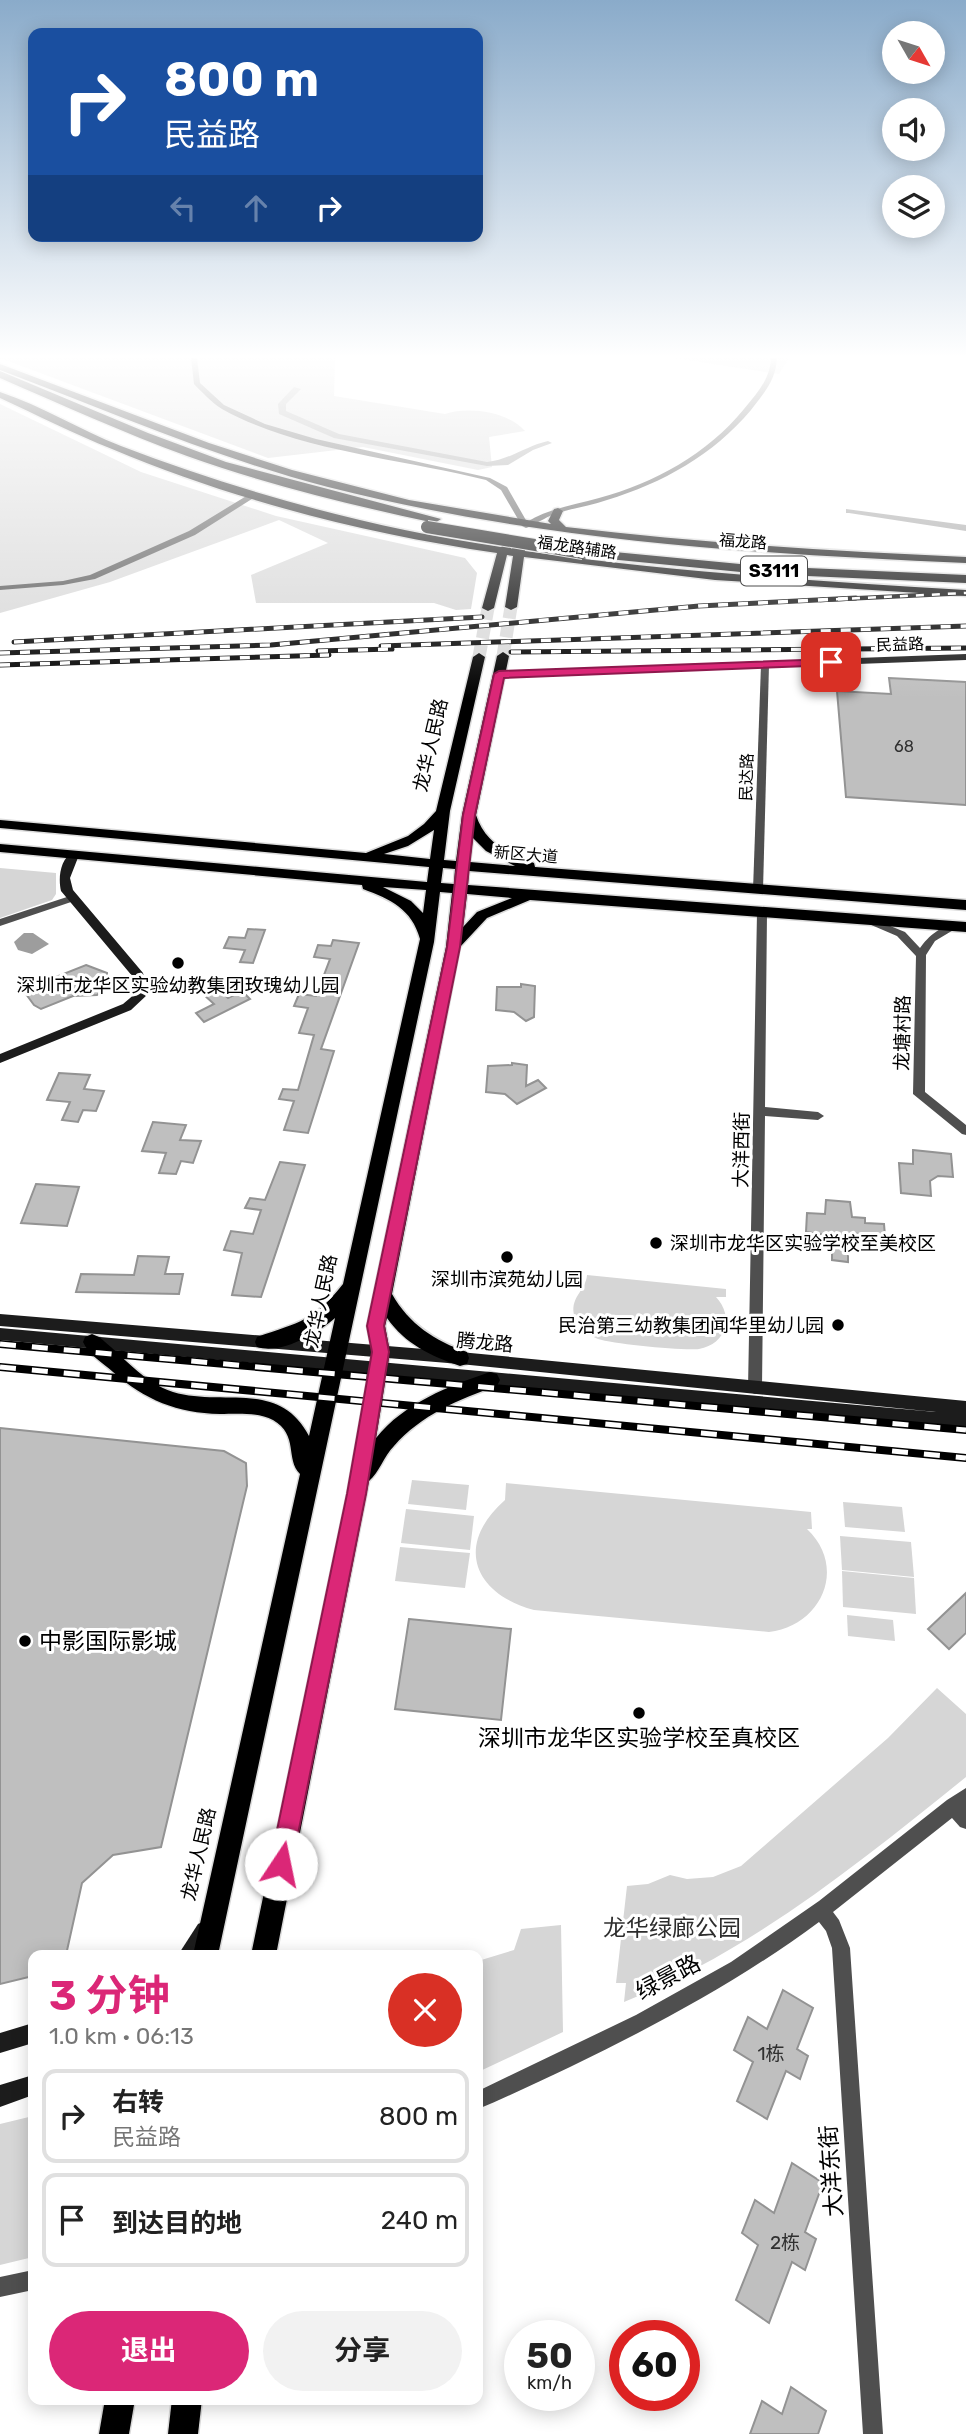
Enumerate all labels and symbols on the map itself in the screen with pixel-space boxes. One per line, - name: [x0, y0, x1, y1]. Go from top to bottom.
- north arrow: [882, 21, 945, 84]
- street label: 福龙路: [718, 530, 768, 553]
- street label: 福龙路辅路: [536, 533, 618, 562]
- road number: S3111: [741, 556, 807, 586]
- pin: [801, 632, 861, 692]
- street label: 民益路: [876, 634, 924, 655]
- street label: 龙华人民路: [409, 696, 452, 794]
- house number: 68: [894, 737, 914, 756]
- street label: 民达路: [736, 753, 757, 801]
- street label: 新区大道: [493, 842, 559, 867]
- marker: 深圳市龙华区实验幼教集团玫瑰幼儿园: [170, 955, 186, 971]
- place label: 深圳市龙华区实验幼教集团玫瑰幼儿园: [16, 974, 340, 997]
- street label: 龙塘村路: [890, 995, 915, 1071]
- street label: 大洋西街: [729, 1112, 754, 1188]
- place label: 深圳市龙华区实验学校至美校区: [670, 1232, 936, 1255]
- marker: 深圳市龙华区实验学校至美校区: [648, 1235, 664, 1251]
- marker: 深圳市滨苑幼儿园: [499, 1249, 515, 1265]
- street label: 龙华人民路: [299, 1252, 342, 1350]
- place label: 深圳市滨苑幼儿园: [431, 1268, 583, 1291]
- place label: 民治第三幼教集团闻华里幼儿园: [558, 1314, 824, 1337]
- marker: 民治第三幼教集团闻华里幼儿园: [830, 1317, 846, 1333]
- street label: 腾龙路: [456, 1329, 514, 1356]
- place label: 中影国际影城: [39, 1627, 177, 1655]
- marker: 中影国际影城: [17, 1633, 33, 1649]
- marker: 深圳市龙华区实验学校至真校区: [631, 1705, 647, 1721]
- place label: 深圳市龙华区实验学校至真校区: [478, 1724, 800, 1752]
- street label: 龙华人民路: [177, 1805, 220, 1903]
- position arrow: [244, 1827, 318, 1901]
- park label: 龙华绿廊公园: [603, 1914, 741, 1942]
- street label: 绿景路: [631, 1948, 705, 2006]
- house number: 1栋: [757, 2042, 785, 2065]
- street label: 大洋东街: [814, 2124, 848, 2218]
- house number: 2栋: [770, 2231, 800, 2254]
- speed limit sign: 60: [609, 2320, 700, 2411]

